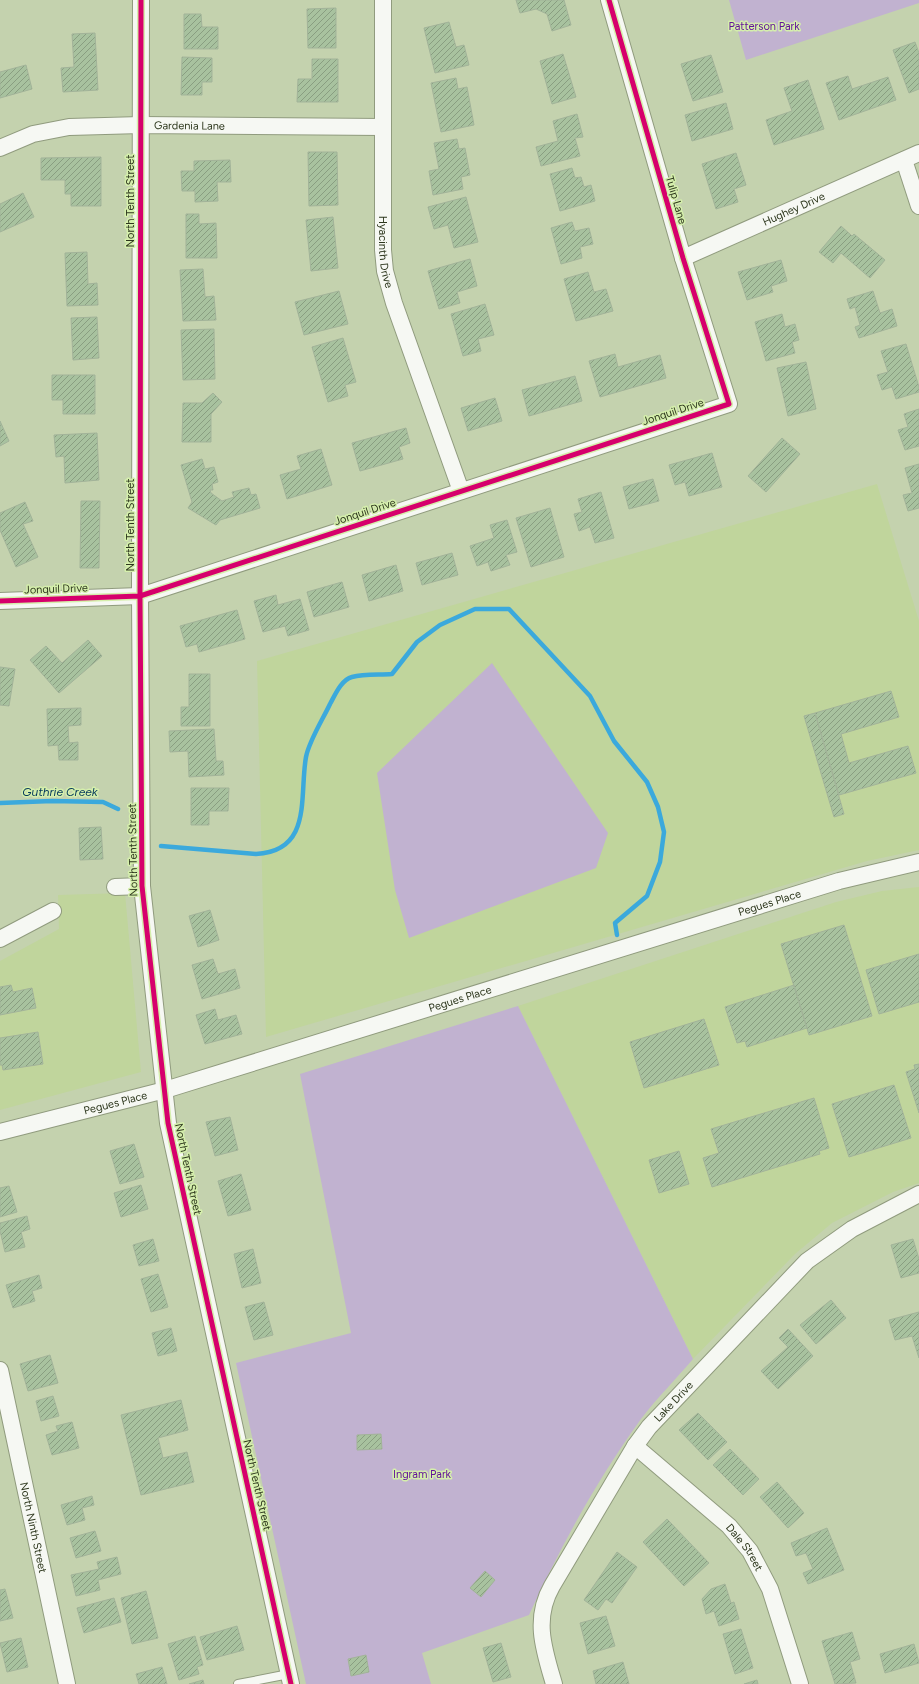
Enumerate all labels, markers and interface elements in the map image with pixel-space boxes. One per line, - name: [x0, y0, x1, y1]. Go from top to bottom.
- park label: Patterson Park: [728, 20, 800, 33]
- street label: Gardenia Lane: [154, 119, 225, 132]
- street label: North Tenth Street: [124, 155, 137, 247]
- street label: Tulip Lane: [663, 174, 689, 226]
- street label: Hughey Drive: [760, 189, 827, 228]
- street label: Hyacinth Drive: [377, 216, 396, 289]
- street label: Jonquil Drive: [641, 396, 705, 428]
- street label: North Tenth Street: [124, 479, 137, 571]
- street label: Jonquil Drive: [333, 496, 397, 528]
- street label: Jonquil Drive: [24, 581, 88, 597]
- water label: Guthrie Creek: [22, 785, 99, 799]
- street label: North Tenth Street: [126, 803, 140, 897]
- street label: Pegues Place: [736, 887, 802, 918]
- street label: Pegues Place: [427, 983, 493, 1014]
- street label: Pegues Place: [82, 1088, 148, 1117]
- street label: North Tenth Street: [172, 1122, 204, 1216]
- street label: Lake Drive: [651, 1379, 696, 1424]
- street label: North Tenth Street: [240, 1438, 274, 1532]
- park label: Ingram Park: [393, 1468, 452, 1481]
- street label: North Ninth Street: [18, 1481, 50, 1574]
- street label: Dale Street: [723, 1521, 766, 1573]

